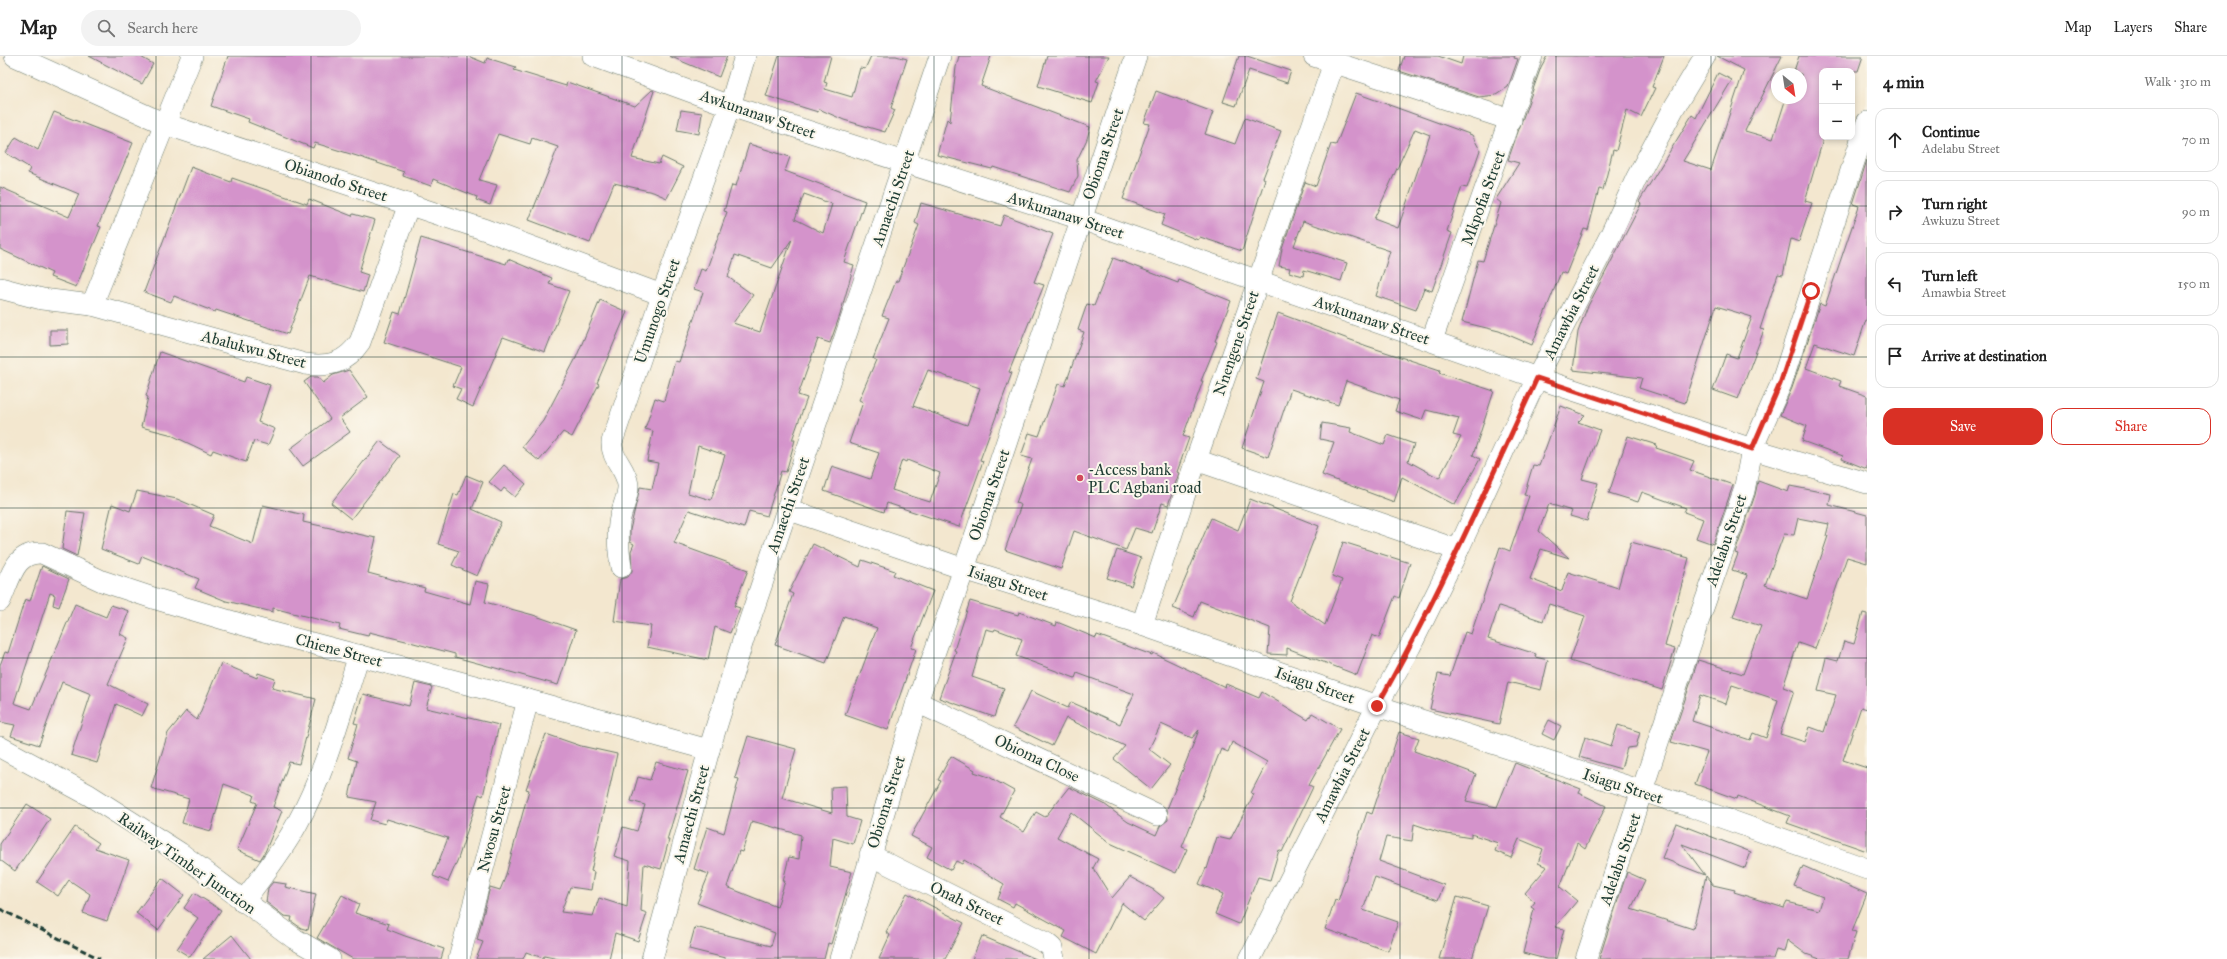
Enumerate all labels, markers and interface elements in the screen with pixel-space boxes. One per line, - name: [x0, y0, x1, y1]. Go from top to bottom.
- search box: [81, 10, 361, 46]
- text: Map: [20, 16, 57, 39]
- icon: search: [95, 17, 117, 39]
- text: Search here: [127, 19, 198, 37]
- text: Map: [2064, 19, 2092, 36]
- text: Layers: [2114, 19, 2152, 36]
- text: Share: [2174, 19, 2207, 36]
- north arrow: [1771, 68, 1807, 104]
- map controls: [1819, 68, 1855, 140]
- button: +: [1819, 68, 1855, 104]
- text: 4 min: [1883, 72, 1924, 93]
- text: Walk · 310 m: [2144, 74, 2211, 90]
- street label: Awkunanaw Street: [697, 85, 819, 143]
- button: −: [1819, 104, 1855, 140]
- street label: Obioma Street: [1078, 105, 1128, 202]
- text: Continue: [1922, 123, 1980, 141]
- icon: ahead: [1884, 129, 1906, 151]
- text: 70 m: [2182, 132, 2210, 148]
- text: Adelabu Street: [1922, 141, 2000, 157]
- street label: Amaechi Street: [867, 147, 919, 250]
- street label: Mkpofia Street: [1457, 148, 1509, 248]
- street label: Obianodo Street: [282, 154, 390, 206]
- street label: Awkunanaw Street: [1005, 187, 1127, 243]
- text: Turn right: [1922, 195, 1987, 213]
- icon: right: [1884, 201, 1906, 223]
- text: 90 m: [2182, 204, 2210, 220]
- text: Awkuzu Street: [1922, 213, 2000, 229]
- street label: Umunogo Street: [630, 256, 685, 366]
- street label: Amawbia Street: [1539, 261, 1603, 363]
- text: Turn left: [1922, 267, 1978, 285]
- icon: left: [1884, 273, 1906, 295]
- text: 150 m: [2178, 276, 2210, 292]
- route start: [1802, 282, 1820, 300]
- text: Amawbia Street: [1922, 285, 2006, 301]
- street label: Nnengene Street: [1209, 288, 1264, 398]
- street label: Awkunanaw Street: [1311, 291, 1433, 349]
- street label: Abalukwu Street: [199, 326, 309, 372]
- icon: arrive: [1884, 345, 1906, 367]
- text: Arrive at destination: [1922, 347, 2047, 365]
- button: Save: [1883, 408, 2043, 445]
- button: Share: [2051, 408, 2211, 445]
- street label: Obioma Street: [964, 446, 1014, 543]
- street label: Amaechi Street: [762, 454, 814, 557]
- place label: -Access bank PLC Agbani road: [1088, 460, 1201, 498]
- marker: -Access bank PLC Agbani road: [1075, 473, 1085, 483]
- street label: Adelabu Street: [1701, 491, 1751, 589]
- street label: Isiagu Street: [965, 561, 1051, 606]
- street label: Chiene Street: [293, 629, 385, 671]
- street label: Isiagu Street: [1272, 662, 1358, 709]
- route end: [1368, 697, 1386, 715]
- street label: Amawbia Street: [1310, 724, 1374, 826]
- street label: Obioma Close: [991, 730, 1083, 786]
- street label: Obioma Street: [863, 753, 909, 851]
- street label: Amaechi Street: [669, 762, 713, 866]
- street label: Isiagu Street: [1580, 764, 1666, 809]
- street label: Nwosu Street: [473, 783, 515, 875]
- street label: Railway Timber Junction: [114, 808, 260, 919]
- street label: Adelabu Street: [1595, 810, 1645, 908]
- street label: Onah Street: [927, 877, 1007, 929]

